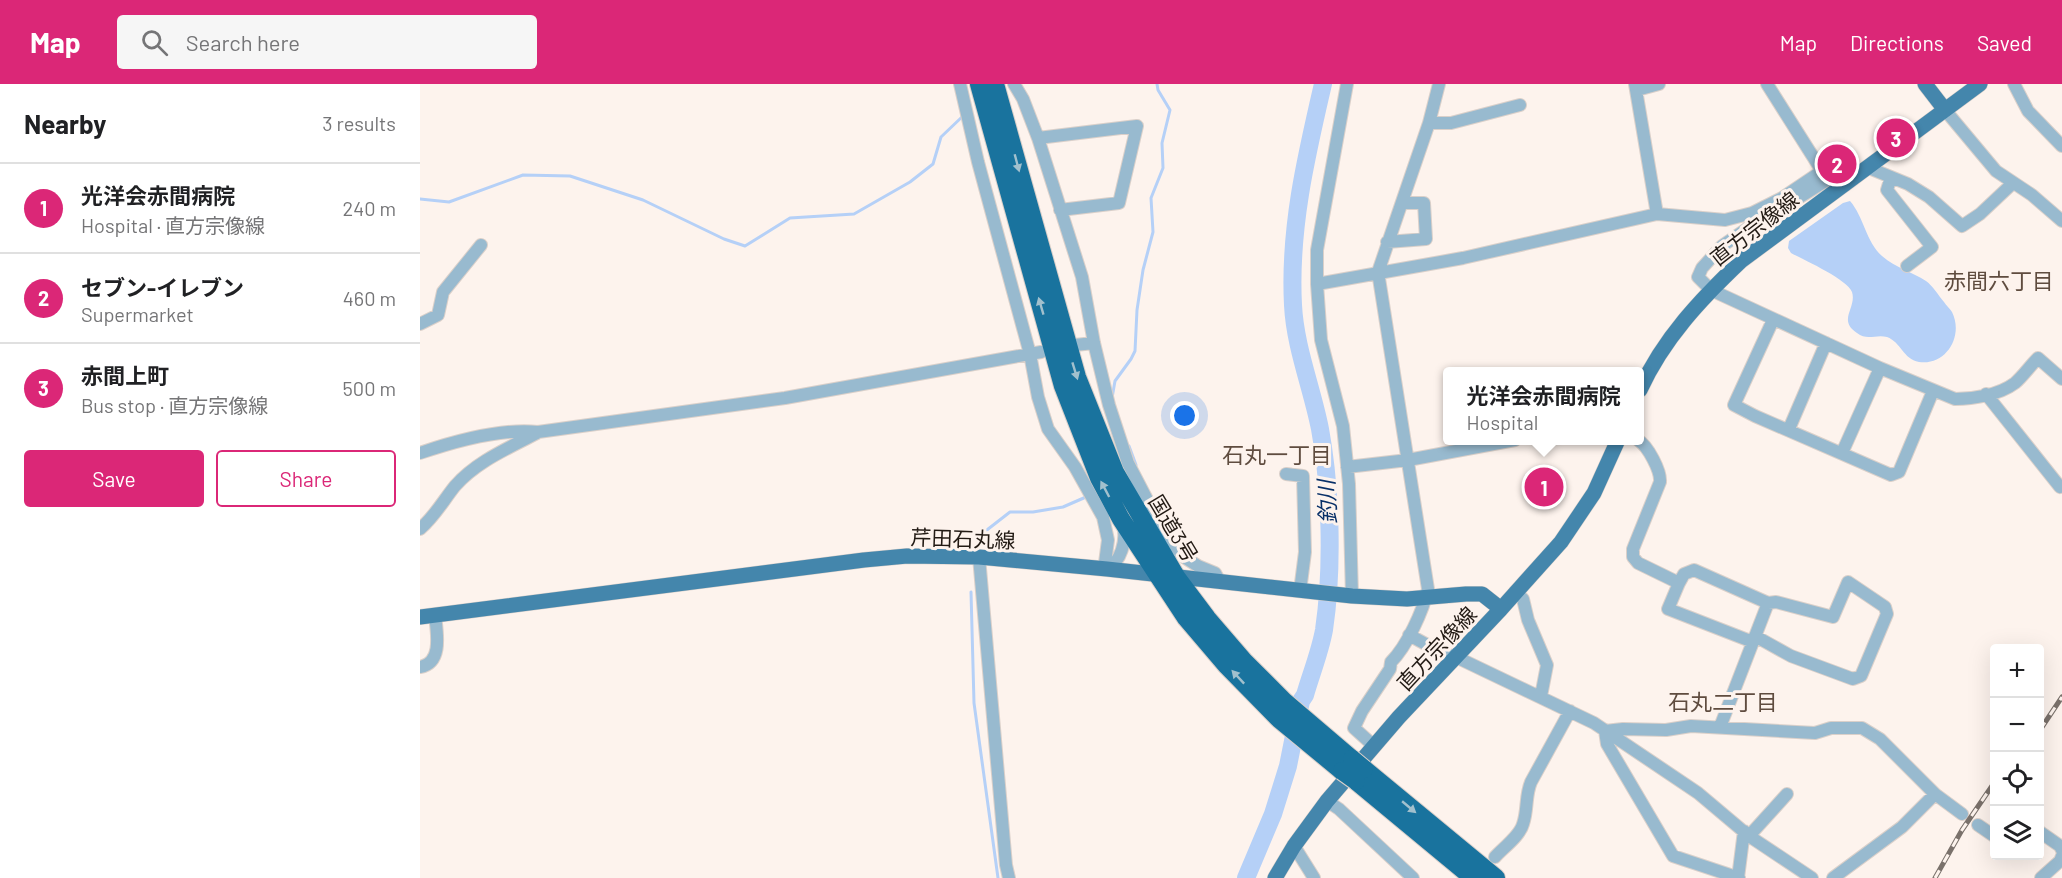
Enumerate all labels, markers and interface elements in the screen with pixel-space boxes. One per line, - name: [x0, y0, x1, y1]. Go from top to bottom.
- search box: [117, 15, 537, 69]
- text: Map: [30, 25, 81, 59]
- icon: search: [138, 26, 171, 59]
- text: Search here: [186, 29, 300, 55]
- text: Map: [1780, 30, 1817, 55]
- text: Directions: [1850, 30, 1944, 55]
- text: Saved: [1977, 30, 2032, 55]
- text: Nearby: [24, 108, 106, 139]
- text: 3 results: [322, 111, 396, 135]
- pin: 3: [1876, 116, 1916, 160]
- pin: 2: [1818, 142, 1856, 187]
- one-way arrow: [1012, 153, 1022, 172]
- text: 光洋会赤間病院: [81, 182, 235, 208]
- street label: 直方宗像線: [1705, 186, 1803, 270]
- text: 1: [40, 196, 47, 220]
- text: 240 m: [342, 196, 396, 220]
- text: Hospital · 直方宗像線: [81, 213, 265, 237]
- district label: 赤間六丁目: [1944, 267, 2054, 293]
- text: セブン-イレブン: [81, 274, 244, 300]
- text: 2: [38, 286, 49, 310]
- text: 460 m: [343, 286, 396, 310]
- one-way arrow: [1035, 297, 1045, 315]
- text: Supermarket: [81, 302, 194, 326]
- text: 赤間上町: [81, 362, 169, 388]
- one-way arrow: [1071, 362, 1080, 380]
- popup: [1443, 367, 1644, 445]
- text: 3: [38, 376, 49, 400]
- text: 500 m: [343, 376, 396, 400]
- text: 光洋会赤間病院: [1466, 382, 1621, 408]
- text: Bus stop · 直方宗像線: [81, 393, 268, 417]
- your location: [1170, 401, 1199, 430]
- text: Hospital: [1466, 410, 1538, 434]
- district label: 石丸一丁目: [1222, 441, 1332, 467]
- button: Save: [24, 450, 204, 507]
- button: Share: [216, 450, 396, 507]
- pin: 1: [1524, 464, 1564, 510]
- water label: 釣川: [1312, 477, 1340, 525]
- one-way arrow: [1101, 480, 1111, 498]
- street label: 国道3号: [1144, 490, 1204, 566]
- street label: 芹田石丸線: [910, 524, 1016, 552]
- street label: 直方宗像線: [1391, 601, 1481, 695]
- map controls: [1990, 644, 2044, 860]
- button: +: [1990, 644, 2044, 698]
- one-way arrow: [1232, 670, 1245, 685]
- district label: 石丸二丁目: [1668, 688, 1778, 714]
- button: −: [1990, 698, 2044, 752]
- button: locate: [1990, 752, 2044, 806]
- one-way arrow: [1401, 800, 1417, 813]
- button: layers: [1990, 806, 2044, 860]

